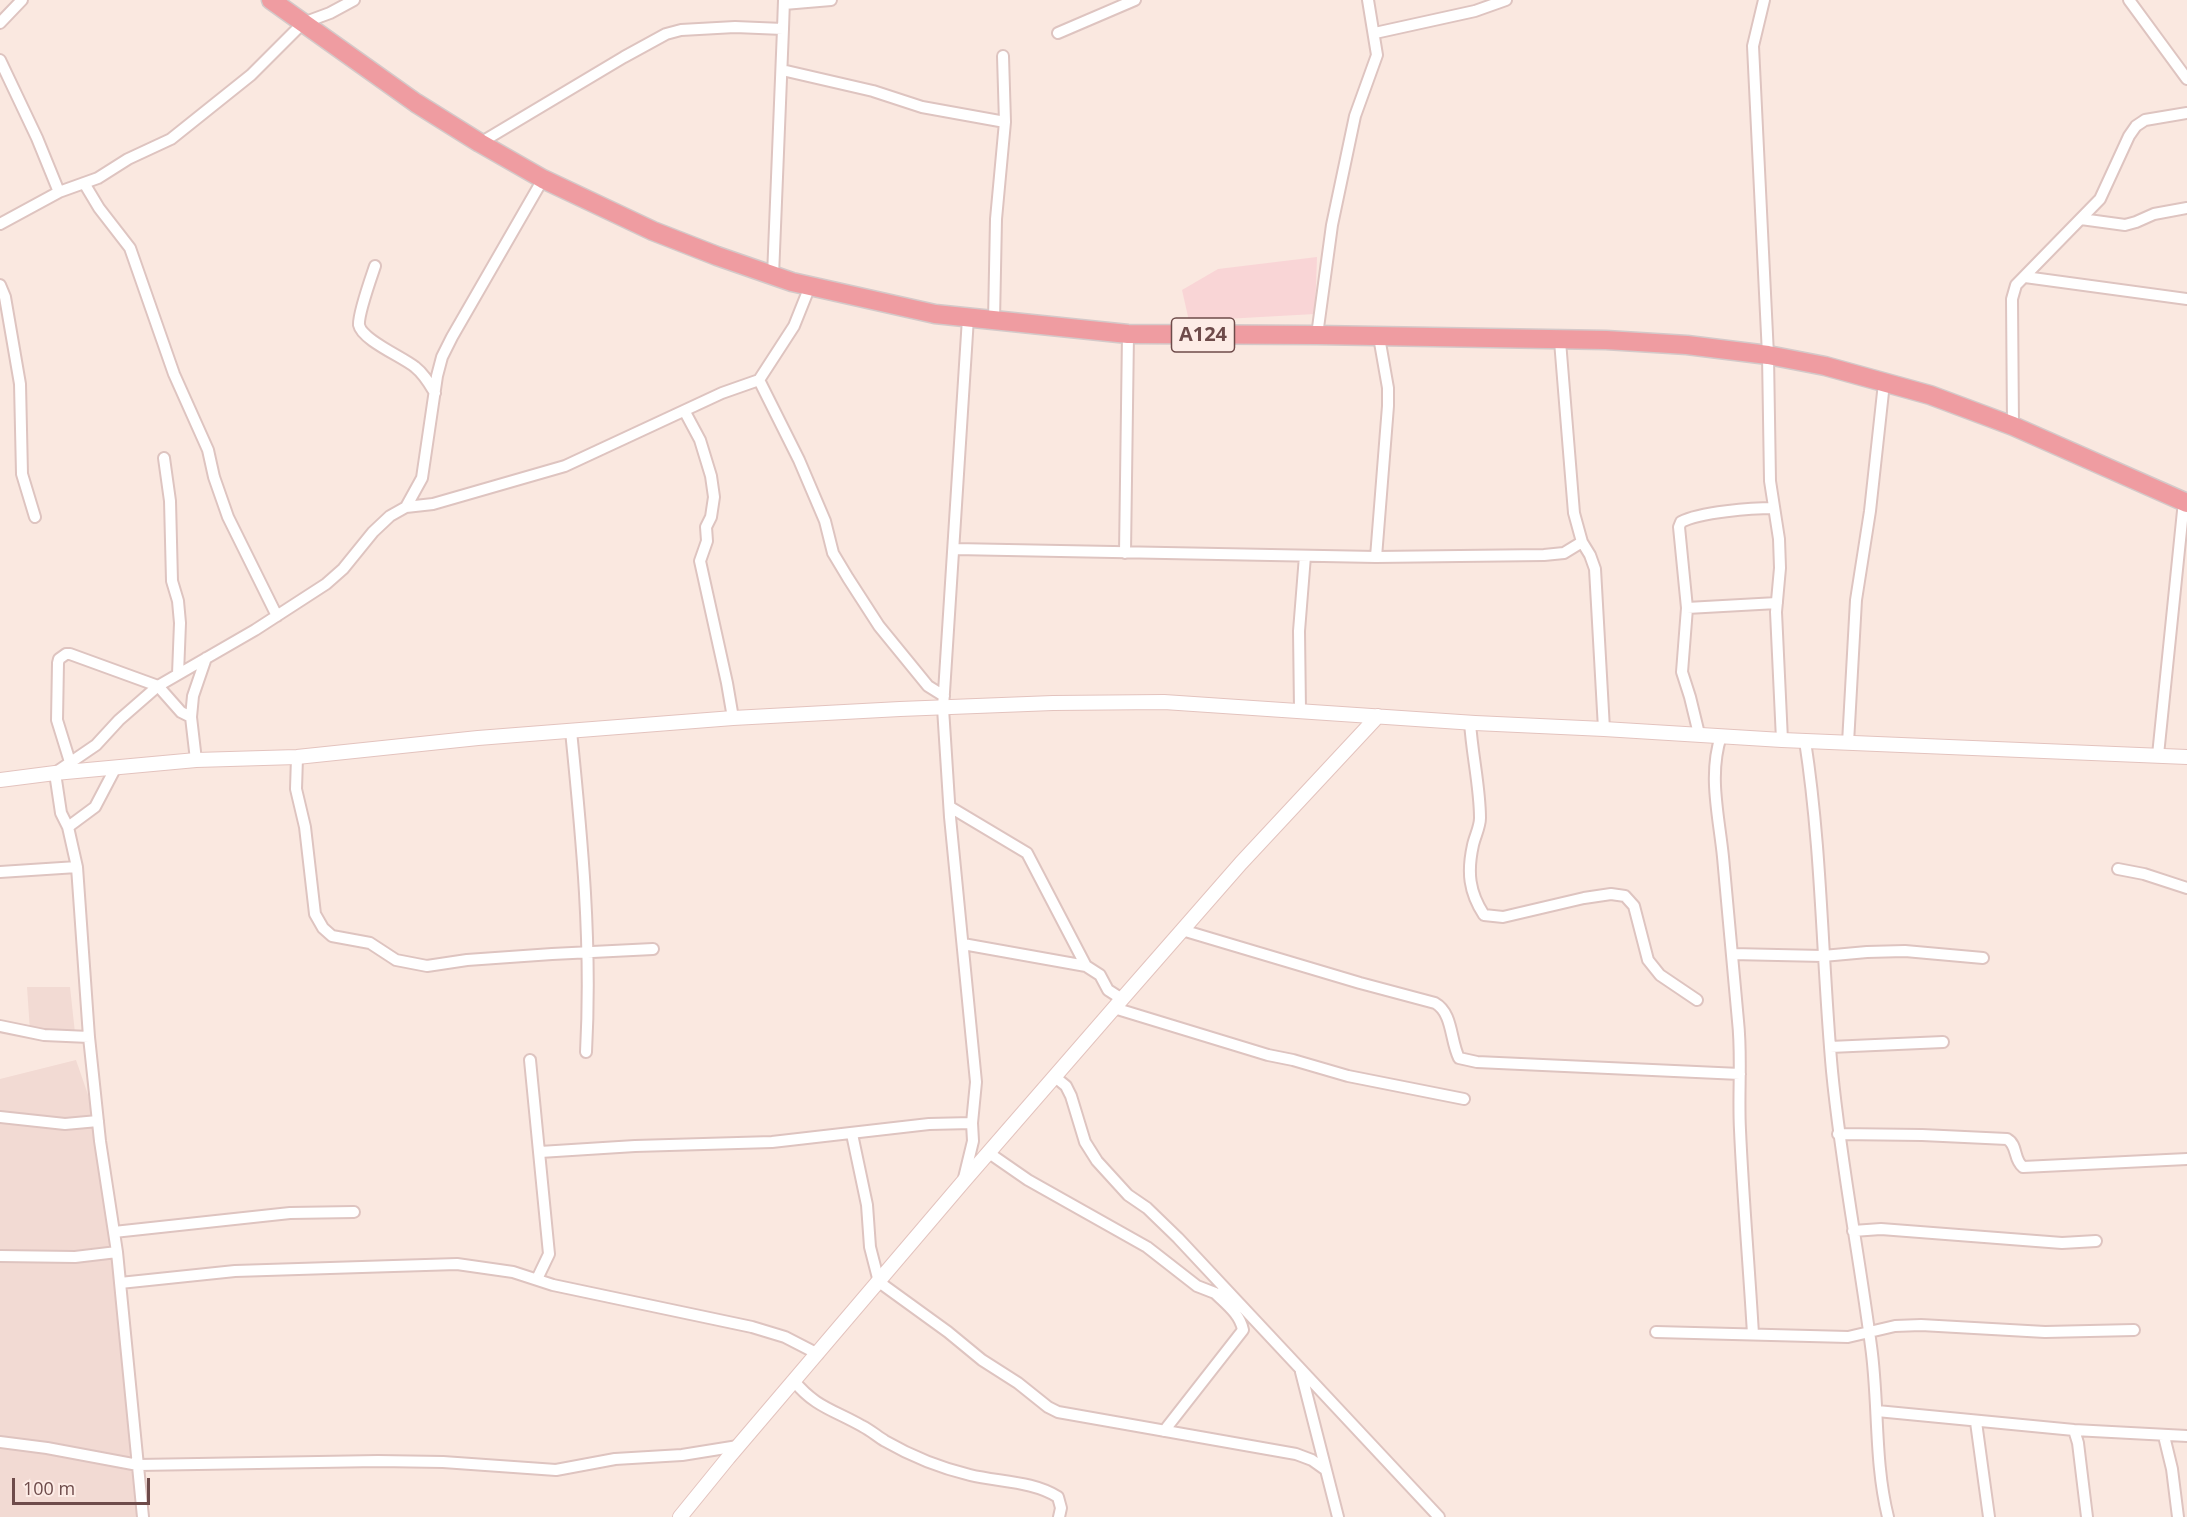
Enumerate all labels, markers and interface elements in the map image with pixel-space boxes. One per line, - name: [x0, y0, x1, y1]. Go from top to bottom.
- road number: A124: [1172, 318, 1234, 352]
- scale bar: [15, 1466, 153, 1504]
- text: 100 m: [23, 1476, 75, 1500]

